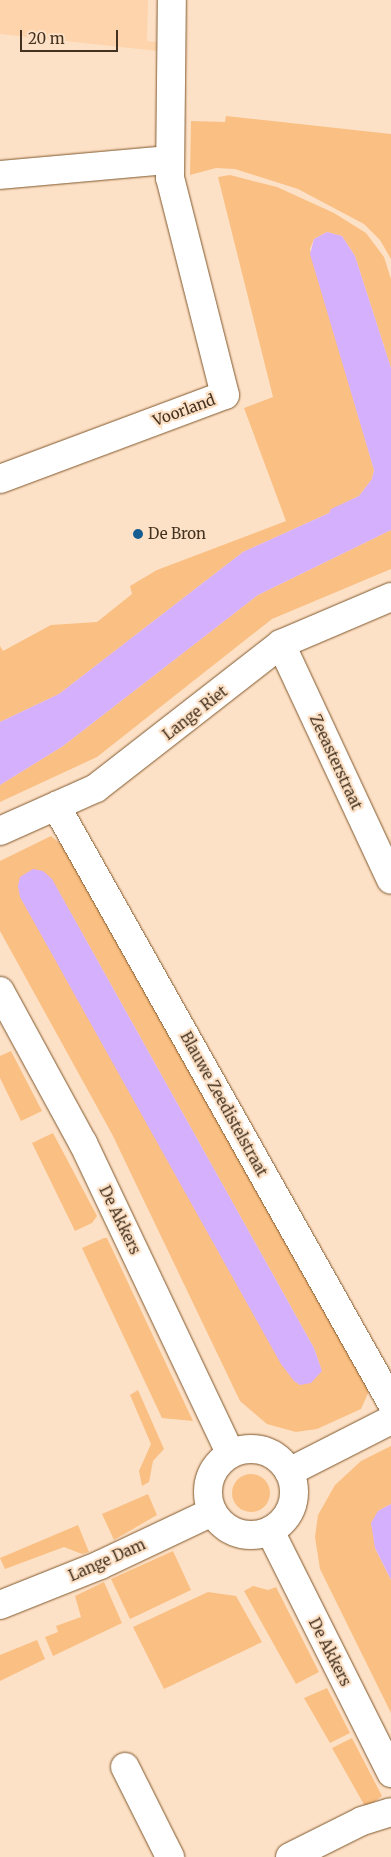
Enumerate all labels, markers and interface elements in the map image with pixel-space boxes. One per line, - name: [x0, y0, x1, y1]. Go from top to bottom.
- scale bar: [22, 20, 120, 52]
- text: 20 m: [28, 29, 65, 48]
- street label: Voorland: [150, 390, 218, 430]
- place label: De Bron: [148, 525, 206, 543]
- marker: De Bron: [132, 528, 144, 540]
- street label: Lange Riet: [159, 682, 231, 744]
- street label: Zeeasterstraat: [306, 712, 366, 812]
- street label: Blauwe Zeedistelstraat: [177, 1028, 271, 1180]
- street label: De Akkers: [96, 1183, 144, 1257]
- street label: Lange Dam: [66, 1535, 148, 1585]
- street label: De Akkers: [305, 1615, 355, 1689]

